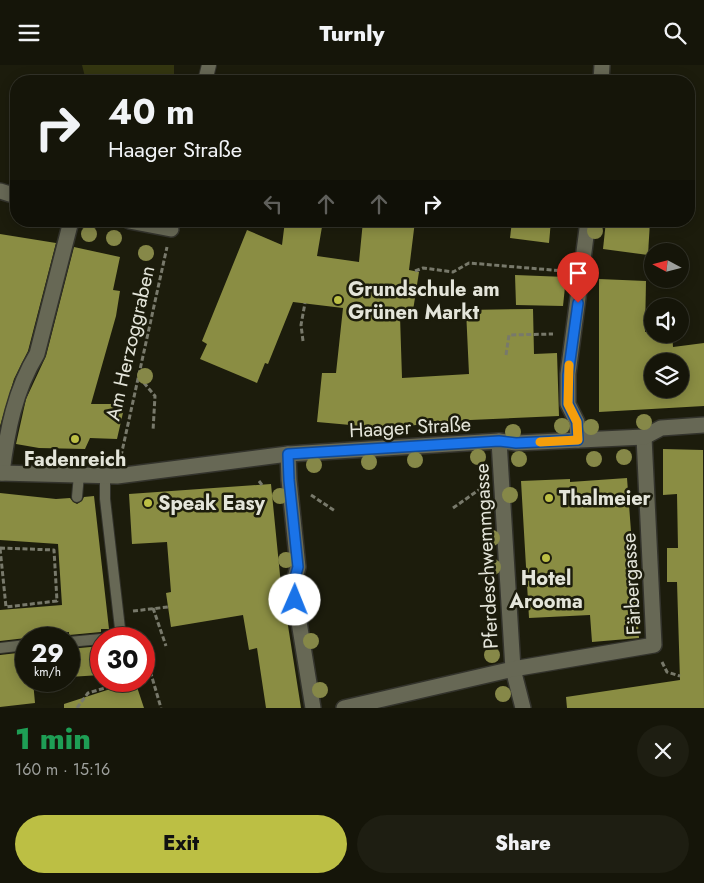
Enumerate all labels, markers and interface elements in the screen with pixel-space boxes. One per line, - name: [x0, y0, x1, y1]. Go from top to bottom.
- text: Turnly: [320, 17, 384, 49]
- icon: menu: [15, 19, 43, 47]
- icon: search: [661, 19, 689, 47]
- text: 40 m: [108, 87, 195, 137]
- icon: right: [25, 95, 90, 160]
- text: Haager Straße: [108, 133, 242, 165]
- icon: left: [259, 190, 287, 218]
- icon: ahead: [312, 190, 340, 218]
- icon: ahead: [365, 190, 393, 218]
- icon: right: [418, 190, 446, 218]
- north arrow: [644, 243, 689, 287]
- map controls: [644, 243, 689, 398]
- pin: [557, 252, 599, 303]
- icon: arrive: [564, 259, 592, 287]
- street label: Am Herzoggraben: [99, 263, 162, 423]
- place label: Grundschule am Grünen Markt: [348, 275, 500, 327]
- marker: Grundschule am Grünen Markt: [332, 294, 344, 306]
- button: sound: [644, 298, 689, 343]
- button: layers: [644, 353, 689, 398]
- street label: Haager Straße: [348, 410, 472, 445]
- marker: Fadenreich: [69, 433, 81, 445]
- place label: Fadenreich: [24, 445, 126, 474]
- street label: Pferdeschwemmgasse: [467, 462, 506, 650]
- place label: Thalmeier: [559, 484, 652, 513]
- place label: Speak Easy: [158, 489, 265, 518]
- marker: Thalmeier: [543, 492, 555, 504]
- marker: Speak Easy: [142, 497, 154, 509]
- street label: Färbergasse: [614, 532, 649, 636]
- marker: Hotel Arooma: [540, 552, 552, 564]
- place label: Hotel Arooma: [508, 564, 583, 616]
- position arrow: [268, 573, 320, 625]
- speed limit sign: 30: [90, 627, 155, 692]
- text: 29: [31, 635, 64, 671]
- text: km/h: [34, 663, 61, 681]
- text: 1 min: [15, 717, 91, 760]
- button: close: [637, 725, 689, 777]
- text: 160 m · 15:16: [15, 758, 110, 781]
- button: Exit: [15, 815, 347, 873]
- button: Share: [357, 815, 689, 873]

